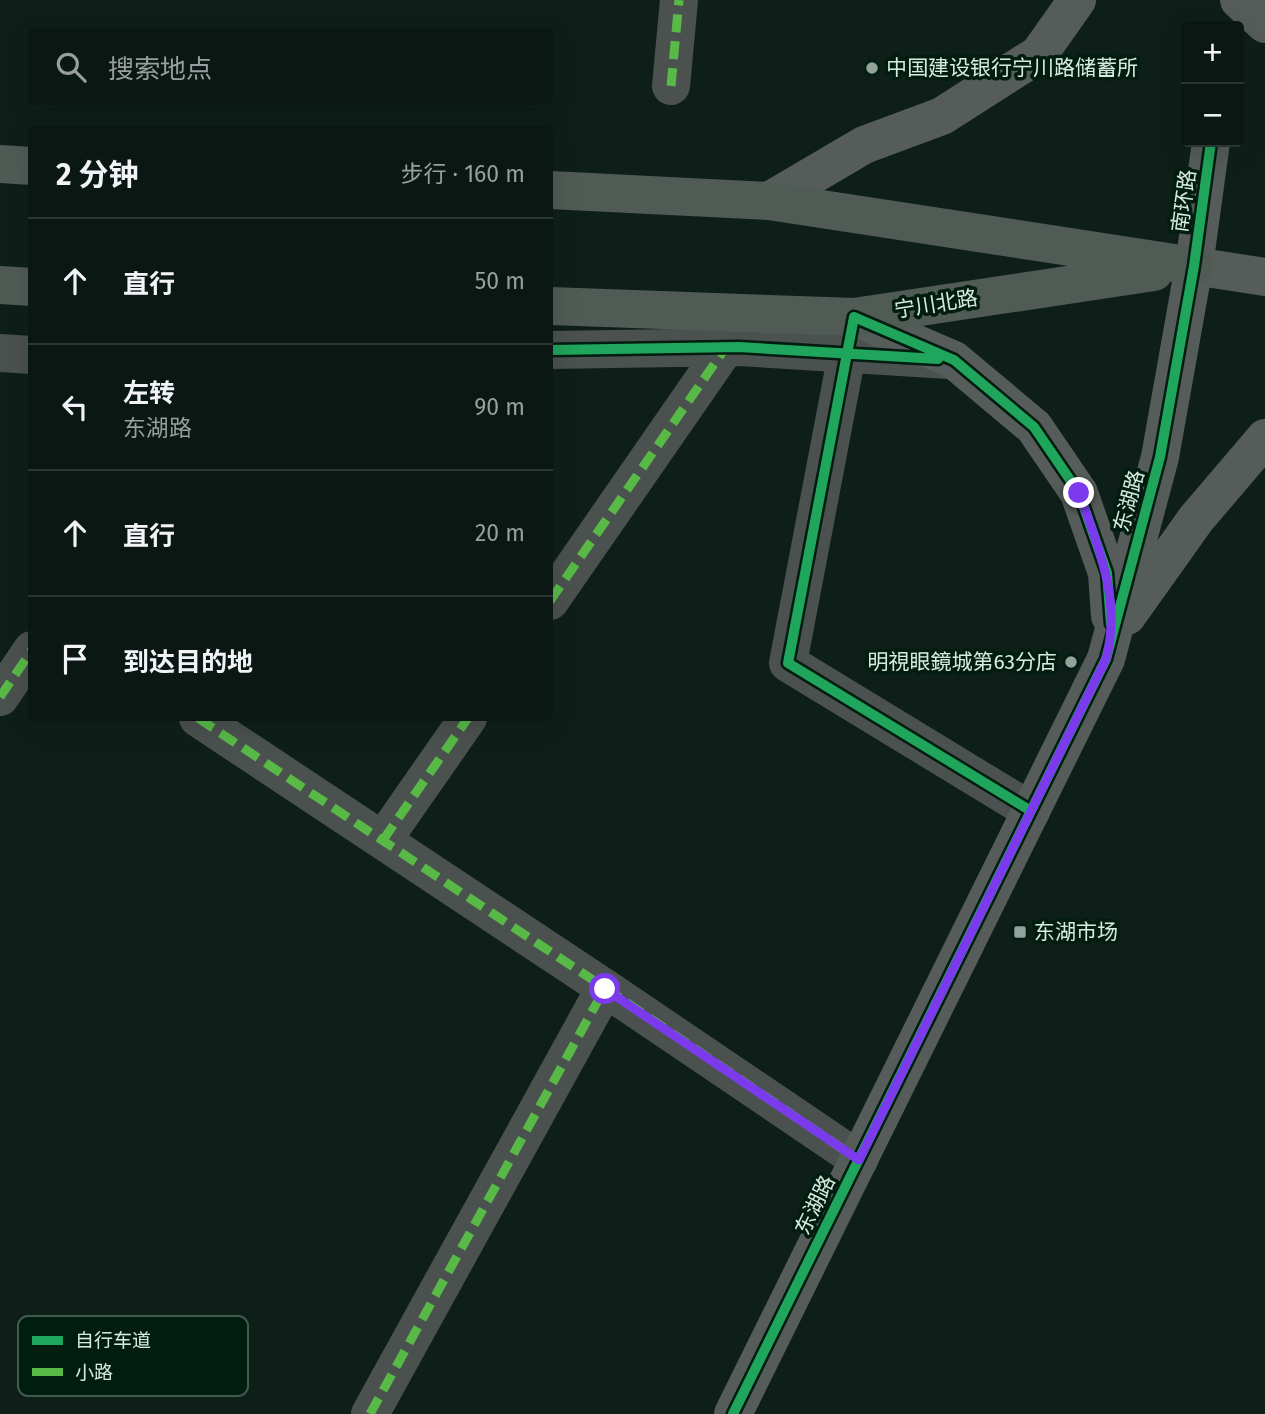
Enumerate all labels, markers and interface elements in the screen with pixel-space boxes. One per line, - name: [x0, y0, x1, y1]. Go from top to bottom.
- map controls: [1181, 21, 1244, 147]
- button: +: [1181, 21, 1244, 84]
- search box: [28, 28, 553, 105]
- icon: search: [52, 48, 90, 86]
- text: 搜索地点: [108, 54, 212, 85]
- place label: 中国建设银行宁川路储蓄所: [886, 55, 1138, 81]
- marker: 中国建设银行宁川路储蓄所: [864, 60, 880, 76]
- button: −: [1181, 84, 1244, 147]
- text: 2 分钟: [56, 157, 139, 193]
- text: 步行 · 160 m: [400, 160, 525, 188]
- street label: 南环路: [1167, 168, 1201, 234]
- icon: ahead: [56, 262, 94, 300]
- text: 50 m: [475, 267, 525, 295]
- text: 直行: [123, 269, 175, 300]
- street label: 宁川北路: [892, 285, 980, 323]
- text: 左转: [123, 378, 175, 409]
- icon: left: [56, 388, 94, 426]
- text: 90 m: [474, 393, 525, 421]
- text: 东湖路: [123, 414, 192, 442]
- street label: 东湖路: [1108, 467, 1150, 535]
- route end: [1063, 477, 1094, 508]
- icon: ahead: [56, 514, 94, 552]
- text: 20 m: [475, 519, 525, 547]
- text: 直行: [123, 521, 175, 552]
- icon: arrive: [56, 640, 94, 678]
- text: 到达目的地: [123, 647, 253, 678]
- place label: 明視眼鏡城第63分店: [868, 649, 1057, 675]
- marker: 明視眼鏡城第63分店: [1063, 654, 1079, 670]
- place label: 东湖市场: [1034, 919, 1118, 945]
- marker: 东湖市场: [1012, 924, 1028, 940]
- route start: [589, 973, 620, 1004]
- street label: 东湖路: [790, 1171, 840, 1239]
- legend: [18, 1316, 248, 1396]
- text: 自行车道: [75, 1329, 151, 1352]
- text: 小路: [75, 1361, 113, 1384]

